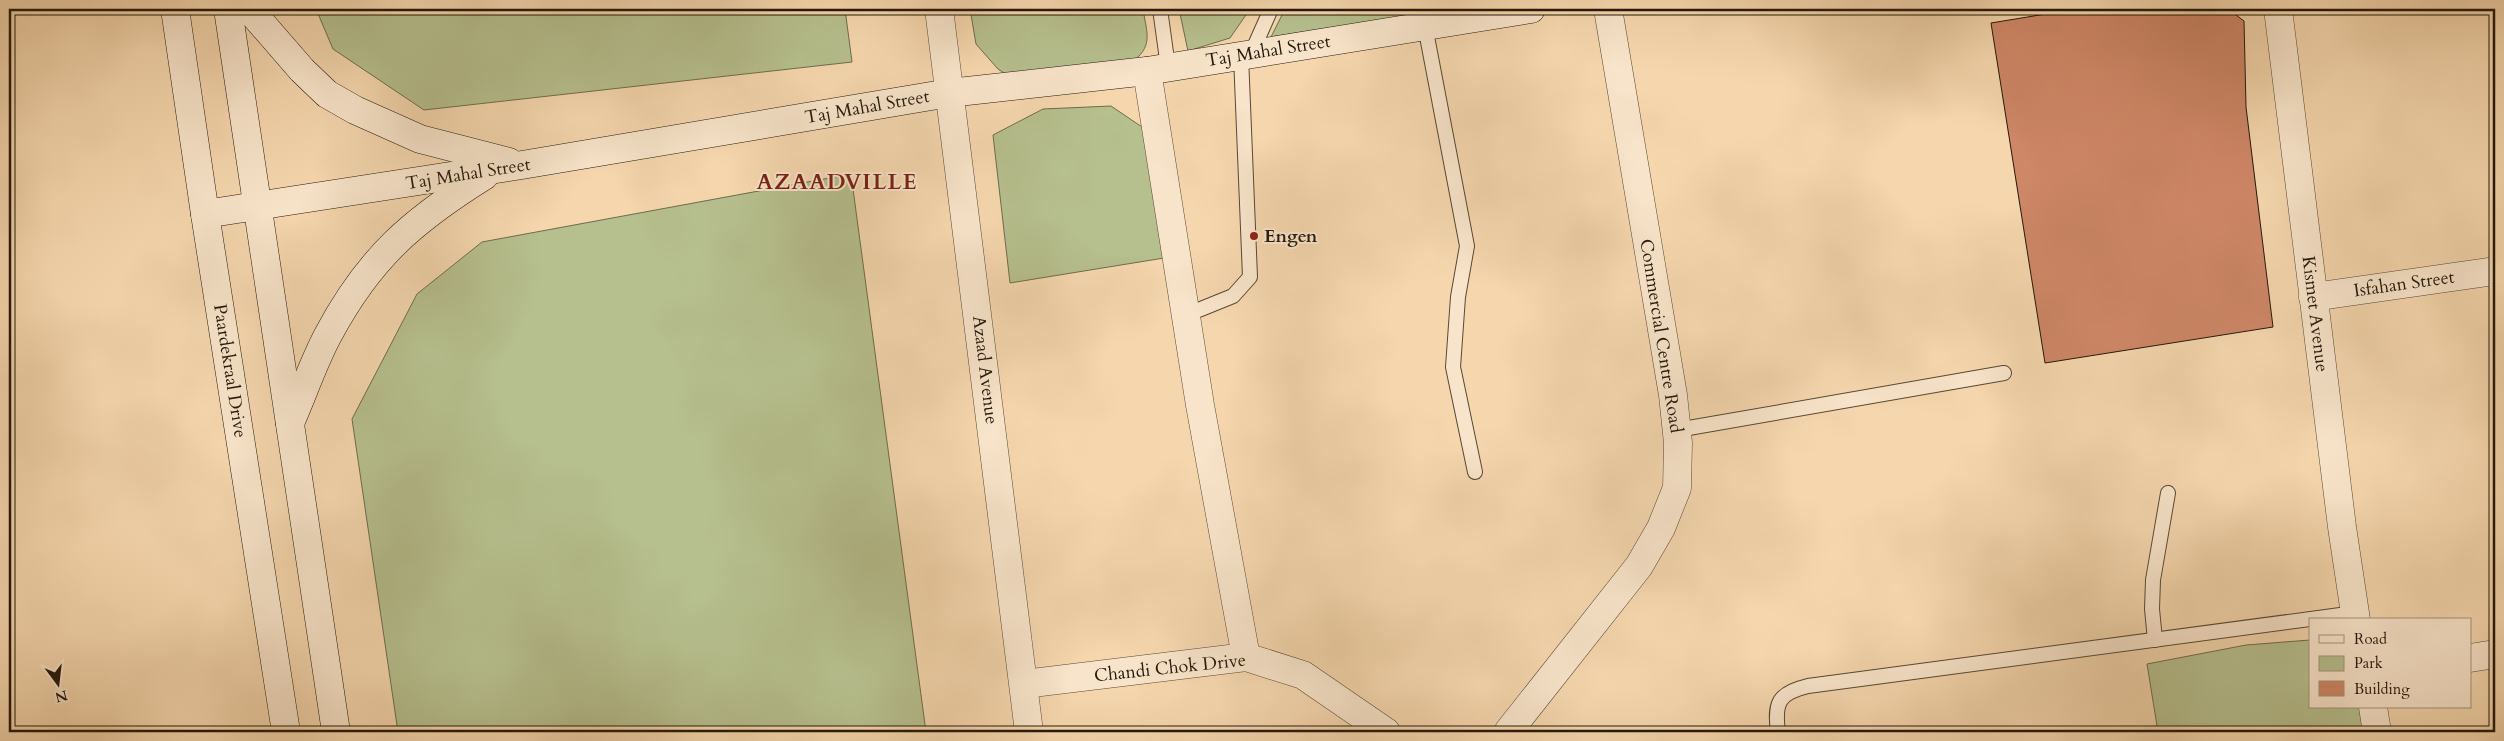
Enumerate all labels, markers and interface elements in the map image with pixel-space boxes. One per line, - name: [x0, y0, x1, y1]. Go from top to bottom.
- street label: Taj Mahal Street: [1204, 29, 1332, 73]
- street label: Taj Mahal Street: [803, 84, 932, 130]
- street label: Taj Mahal Street: [404, 152, 532, 196]
- district label: AZAADVILLE: [757, 167, 917, 197]
- place label: Engen: [1264, 224, 1318, 249]
- marker: Engen: [1248, 230, 1260, 242]
- street label: Commercial Centre Road: [1633, 237, 1689, 435]
- street label: Kismet Avenue: [2295, 255, 2335, 373]
- street label: Isfahan Street: [2352, 265, 2456, 303]
- street label: Paardekraal Drive: [207, 302, 253, 440]
- street label: Azaad Avenue: [966, 314, 1004, 426]
- legend: [2309, 618, 2472, 708]
- text: Road: [2354, 629, 2387, 649]
- street label: Chandi Chok Drive: [1093, 648, 1247, 688]
- text: Park: [2354, 653, 2383, 673]
- north arrow: [32, 658, 82, 708]
- text: Building: [2354, 679, 2410, 699]
- text: N: [53, 685, 70, 707]

